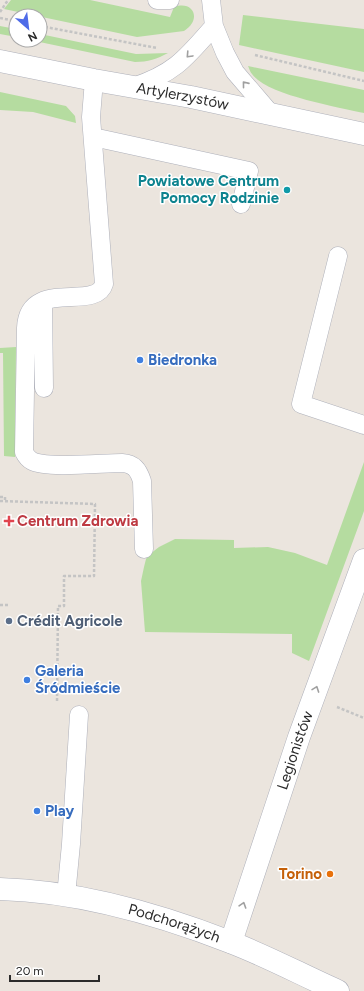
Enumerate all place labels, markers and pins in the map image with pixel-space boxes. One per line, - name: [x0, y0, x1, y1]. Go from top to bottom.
- place label: Powiatowe Centrum Pomocy Rodzinie: [138, 172, 280, 207]
- marker: Powiatowe Centrum Pomocy Rodzinie: [282, 185, 292, 195]
- place label: Biedronka: [148, 351, 217, 369]
- marker: Biedronka: [135, 355, 145, 365]
- place label: Centrum Zdrowia: [17, 512, 139, 530]
- marker: Centrum Zdrowia: [4, 516, 14, 526]
- place label: Crédit Agricole: [17, 612, 123, 630]
- marker: Crédit Agricole: [4, 616, 14, 626]
- place label: Galeria Śródmieście: [35, 662, 121, 697]
- marker: Galeria Śródmieście: [22, 675, 32, 685]
- place label: Play: [45, 802, 75, 820]
- marker: Play: [32, 806, 42, 816]
- place label: Torino: [279, 865, 322, 883]
- marker: Torino: [325, 869, 335, 879]

